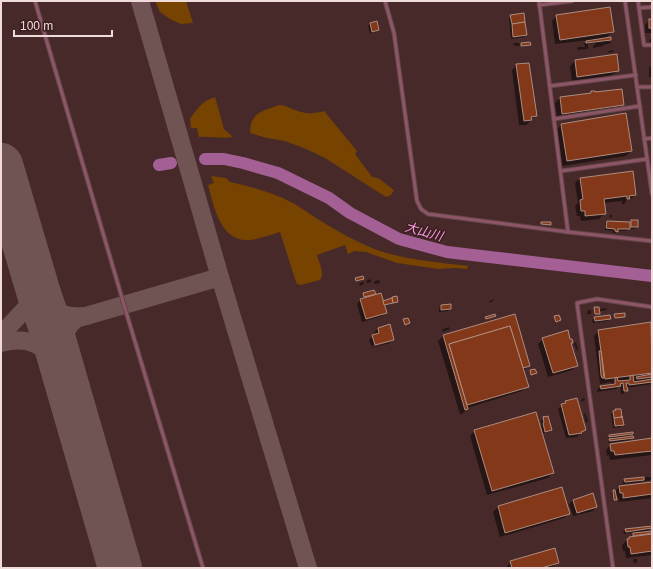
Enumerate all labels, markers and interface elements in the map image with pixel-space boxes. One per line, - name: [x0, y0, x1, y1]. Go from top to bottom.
- scale bar: [14, 12, 112, 38]
- text: 100 m: [20, 19, 53, 33]
- water label: 大山川: [403, 219, 447, 245]

